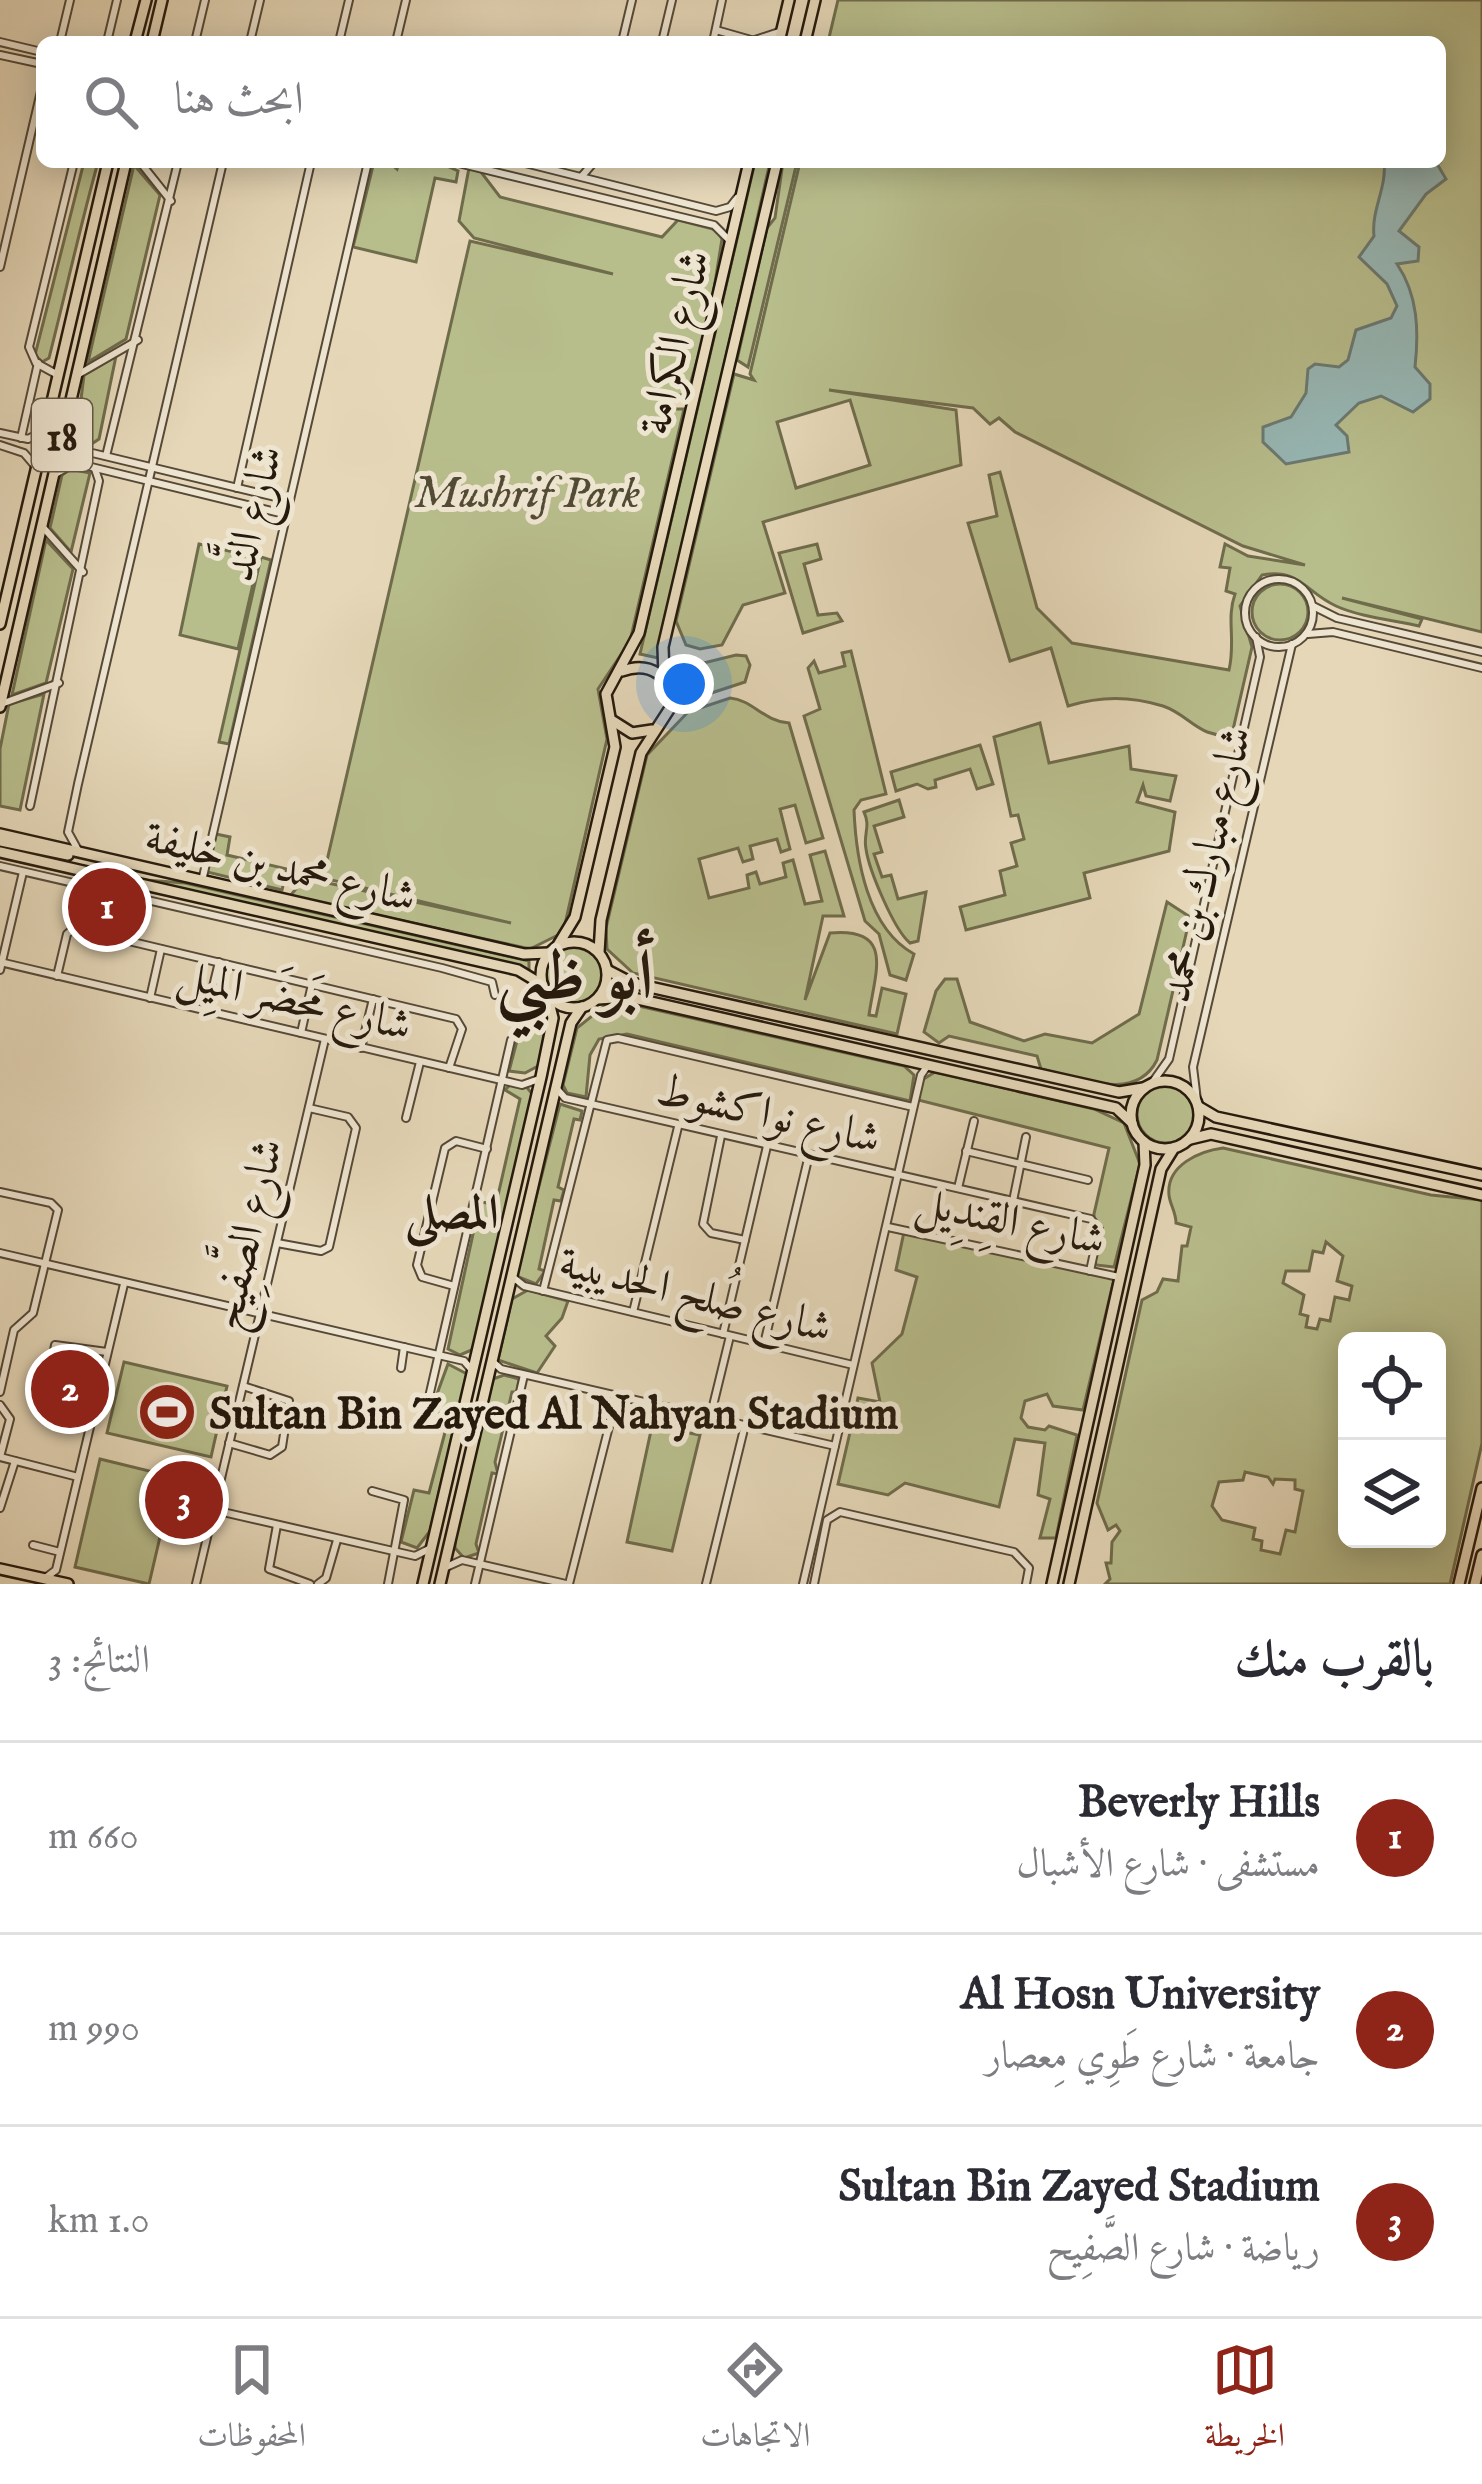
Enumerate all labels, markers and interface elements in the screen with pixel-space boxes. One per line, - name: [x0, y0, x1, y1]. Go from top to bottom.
- search box: [36, 36, 1446, 168]
- icon: search: [78, 69, 144, 135]
- text: ابحث هنا: [174, 72, 304, 129]
- street label: شارع الكرامة: [627, 245, 731, 442]
- road number: 18: [32, 399, 92, 471]
- street label: شارع النَّد: [200, 438, 304, 589]
- park label: Mushrif Park: [414, 466, 640, 523]
- your location: [654, 654, 714, 714]
- street label: شارع مبارك بن محمد: [1148, 721, 1273, 1010]
- street label: شارع محمد بن خليفة: [138, 810, 421, 933]
- pin: 1: [68, 862, 146, 952]
- district label: أبو ظبي: [496, 928, 655, 1039]
- street label: شارع مَحضَر المِيل: [170, 941, 418, 1063]
- street label: شارع نواكشوط: [649, 1062, 886, 1175]
- street label: شارع الصَّفِيح: [188, 1131, 307, 1338]
- street label: شارع القِندِيل: [909, 1175, 1110, 1277]
- district label: المصلى: [404, 1185, 499, 1249]
- street label: شارع صُلح الحديبية: [551, 1224, 840, 1367]
- map controls: [1338, 1332, 1446, 1548]
- button: locate: [1338, 1332, 1446, 1440]
- pin: 2: [31, 1344, 109, 1434]
- sports icon: Sultan Bin Zayed Al Nahyan Stadium: [136, 1381, 198, 1443]
- place label: Sultan Bin Zayed Al Nahyan Stadium: [209, 1387, 899, 1444]
- button: layers: [1338, 1440, 1446, 1548]
- pin: 3: [145, 1455, 223, 1545]
- text: بالقرب منك: [1234, 1629, 1434, 1694]
- text: النتائج: 3: [48, 1637, 150, 1686]
- text: Beverly Hills: [1078, 1775, 1320, 1832]
- text: 660 m: [48, 1813, 139, 1862]
- text: 1: [1388, 1813, 1402, 1862]
- text: مستشفى · شارع الأشبال: [1016, 1841, 1320, 1890]
- text: Al Hosn University: [961, 1967, 1320, 2024]
- text: 990 m: [48, 2005, 140, 2054]
- text: 2: [1386, 2005, 1404, 2054]
- text: جامعة · شارع طَوِي مِعصار: [985, 2033, 1320, 2082]
- text: Sultan Bin Zayed Stadium: [839, 2159, 1320, 2216]
- text: 1.0 km: [48, 2197, 150, 2246]
- text: 3: [1388, 2197, 1402, 2246]
- text: رياضة · شارع الصَّفِيح: [1047, 2225, 1320, 2274]
- tab: المحفوظات: [197, 2337, 306, 2467]
- tab: الاتجاهات: [700, 2337, 810, 2467]
- tab: الخريطة: [1205, 2337, 1285, 2467]

